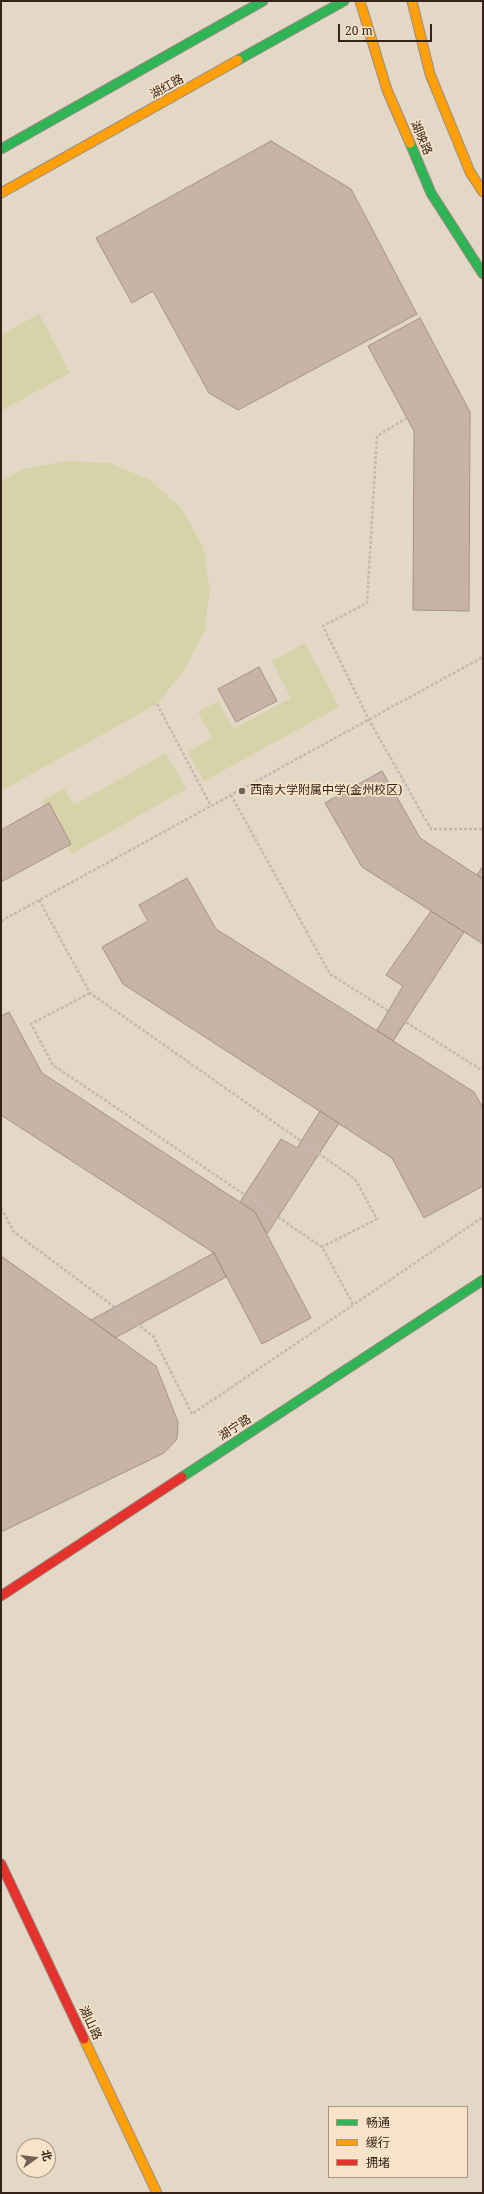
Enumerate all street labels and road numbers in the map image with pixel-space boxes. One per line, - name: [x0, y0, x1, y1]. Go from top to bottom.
- street label: 湖红路: [148, 72, 186, 102]
- street label: 湖映路: [407, 119, 435, 157]
- street label: 湖宁路: [216, 1412, 254, 1444]
- street label: 湖山路: [76, 2004, 104, 2042]

